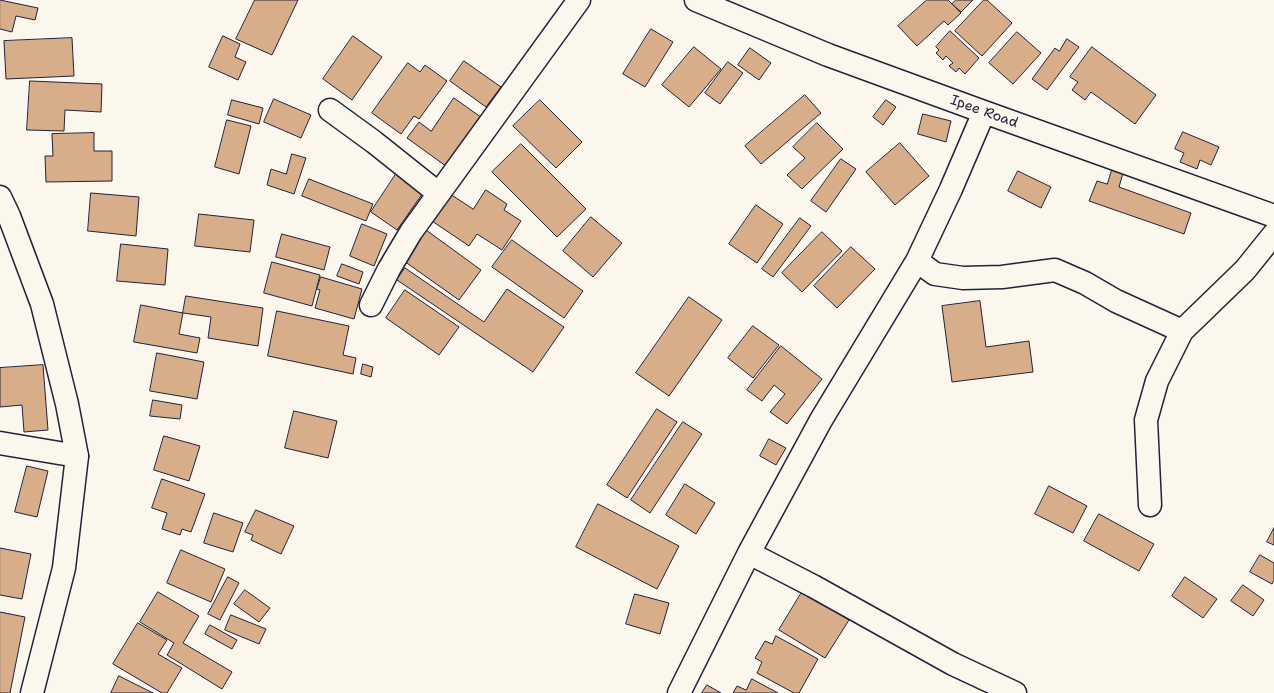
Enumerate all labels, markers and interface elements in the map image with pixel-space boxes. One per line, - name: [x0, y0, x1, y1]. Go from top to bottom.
- street label: Ipee Road: [948, 92, 1020, 132]

